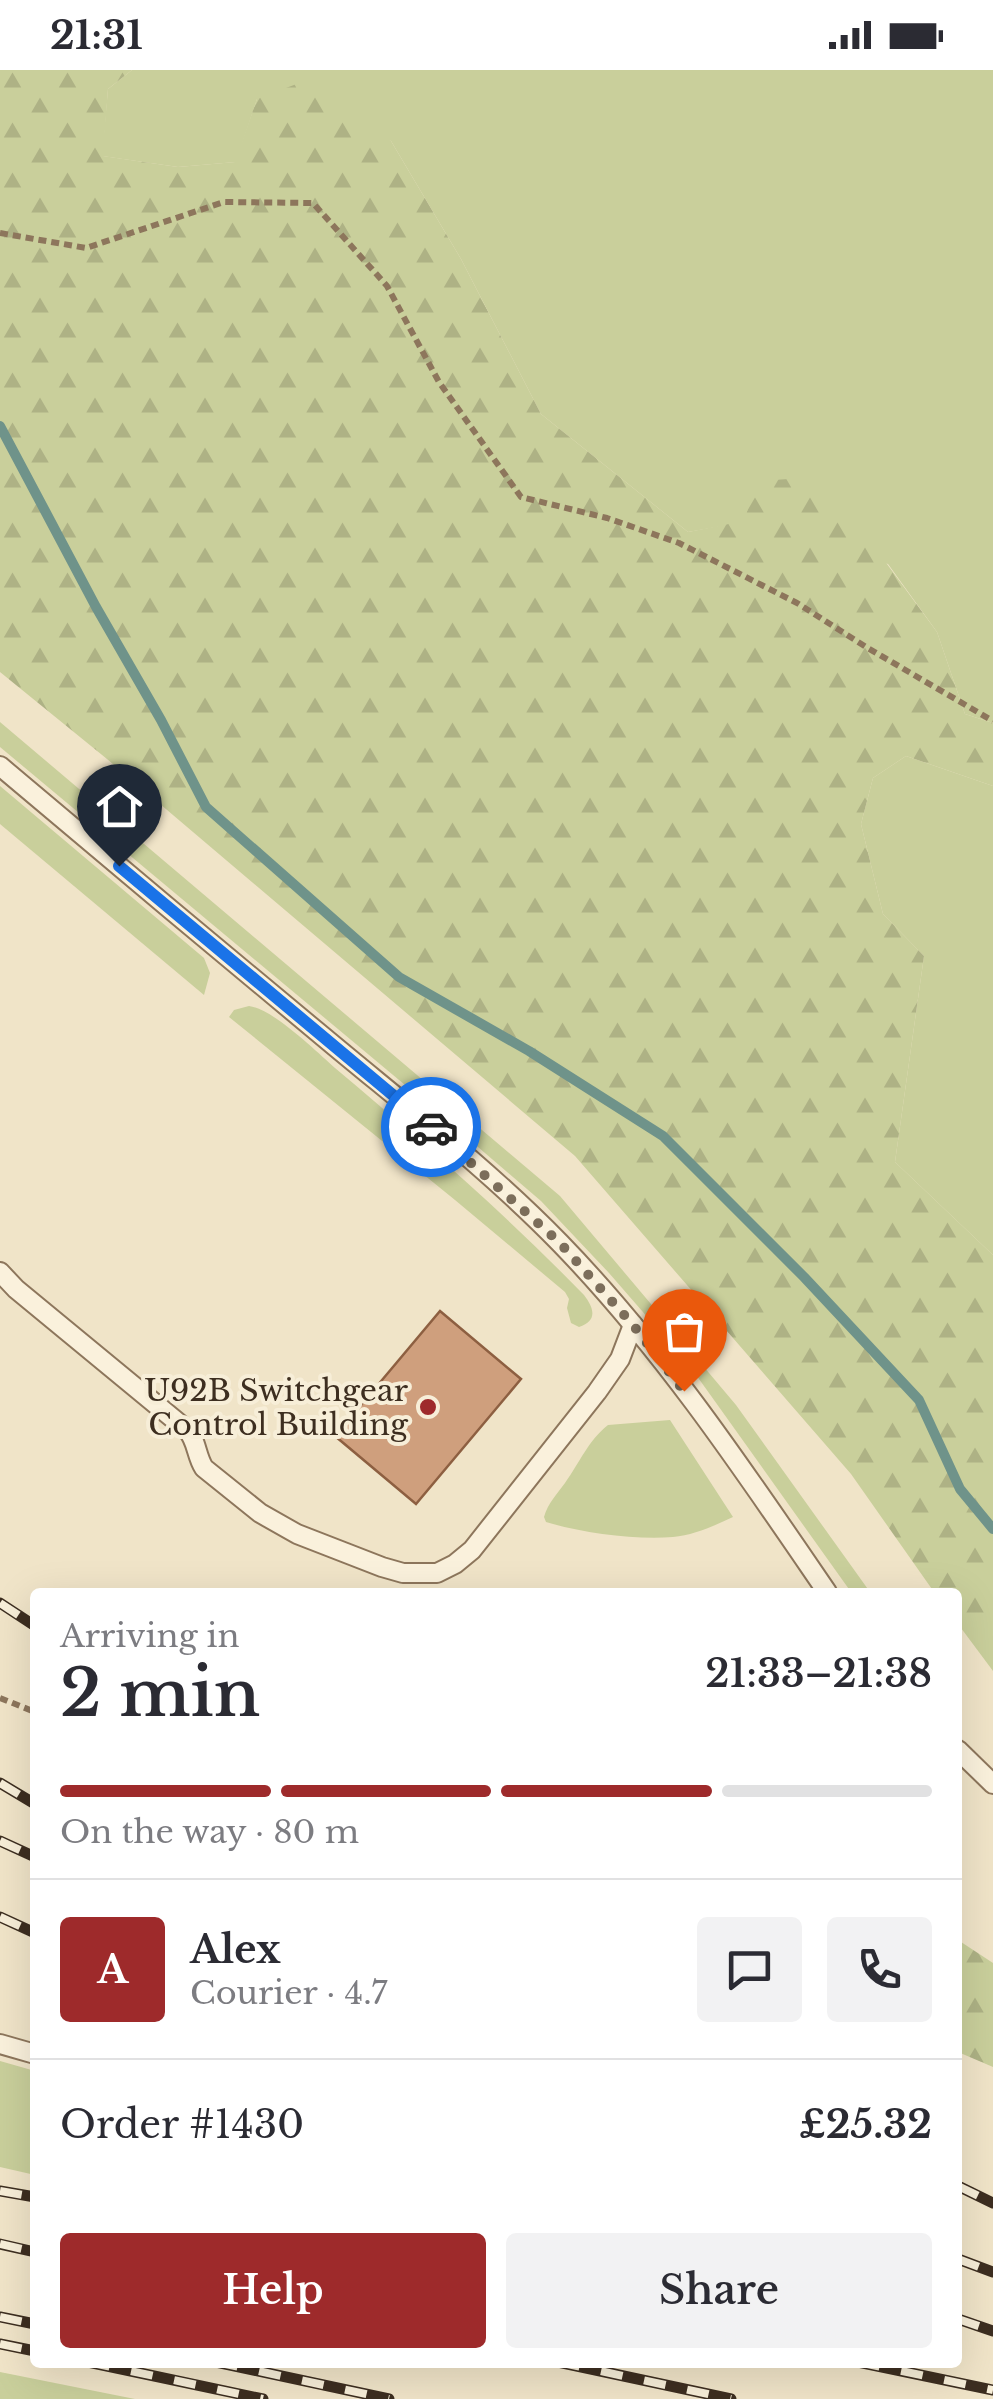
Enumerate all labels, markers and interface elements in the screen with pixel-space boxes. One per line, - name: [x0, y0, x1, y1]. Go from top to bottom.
- text: 21:31: [50, 12, 143, 59]
- pin: [77, 764, 162, 867]
- icon: home: [92, 779, 147, 834]
- courier: [381, 1077, 481, 1177]
- icon: car: [404, 1100, 459, 1155]
- pin: [642, 1289, 727, 1392]
- icon: bag: [657, 1304, 712, 1359]
- place label: U92B Switchgear Control Building: [144, 1372, 409, 1443]
- marker: U92B Switchgear Control Building: [417, 1396, 439, 1418]
- text: Arriving in: [60, 1616, 239, 1656]
- text: 21:33–21:38: [705, 1650, 932, 1697]
- text: 2 min: [60, 1653, 260, 1734]
- text: On the way · 80 m: [60, 1812, 359, 1852]
- button: chat: [697, 1917, 802, 2022]
- button: phone: [827, 1917, 932, 2022]
- text: Alex: [190, 1926, 281, 1973]
- text: A: [97, 1946, 128, 1993]
- text: Courier · 4.7: [190, 1973, 387, 2013]
- text: Order #1430: [60, 2101, 304, 2148]
- text: £25.32: [799, 2101, 932, 2148]
- button: Help: [60, 2233, 486, 2348]
- button: Share: [506, 2233, 932, 2348]

